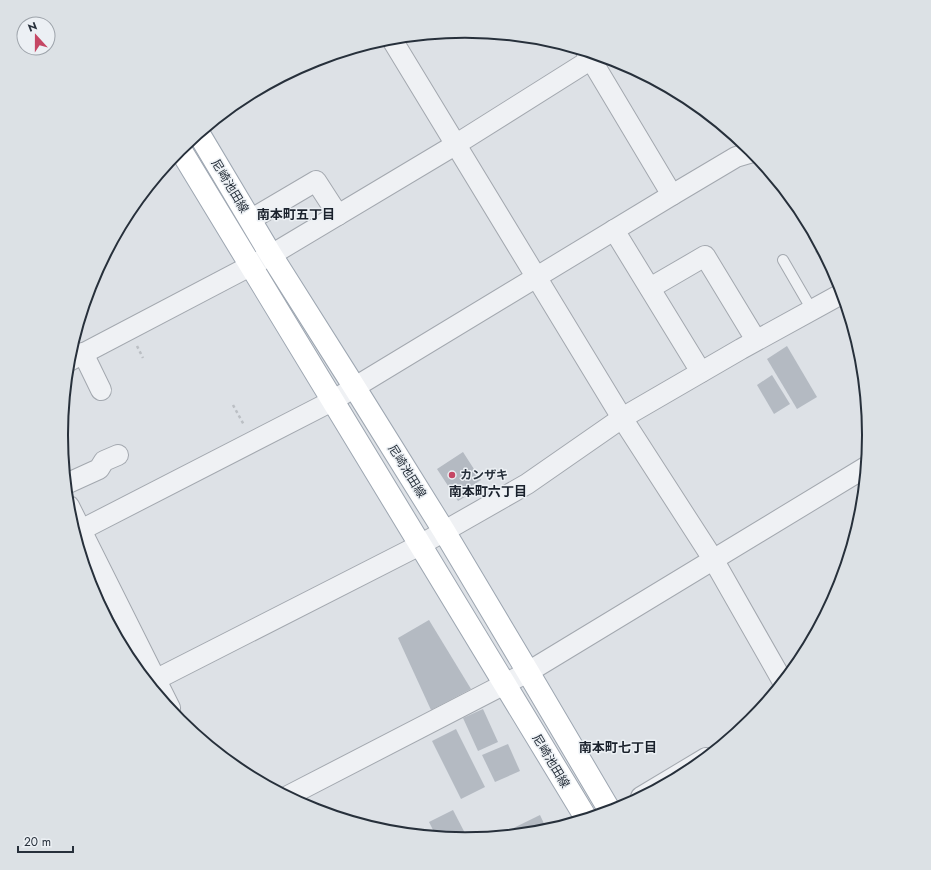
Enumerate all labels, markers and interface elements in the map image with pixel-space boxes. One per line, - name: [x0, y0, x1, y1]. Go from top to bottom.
- north arrow: [16, 16, 56, 56]
- text: N: [25, 18, 39, 36]
- street label: 尼崎池田線: [207, 156, 253, 216]
- district label: 南本町五丁目: [257, 205, 335, 224]
- street label: 尼崎池田線: [383, 441, 431, 501]
- place label: カンザキ: [460, 466, 508, 484]
- marker: カンザキ: [447, 470, 457, 480]
- district label: 南本町六丁目: [449, 482, 527, 501]
- street label: 尼崎池田線: [528, 731, 574, 791]
- district label: 南本町七丁目: [579, 738, 657, 757]
- scale bar: [18, 828, 73, 854]
- text: 20 m: [24, 833, 51, 851]

